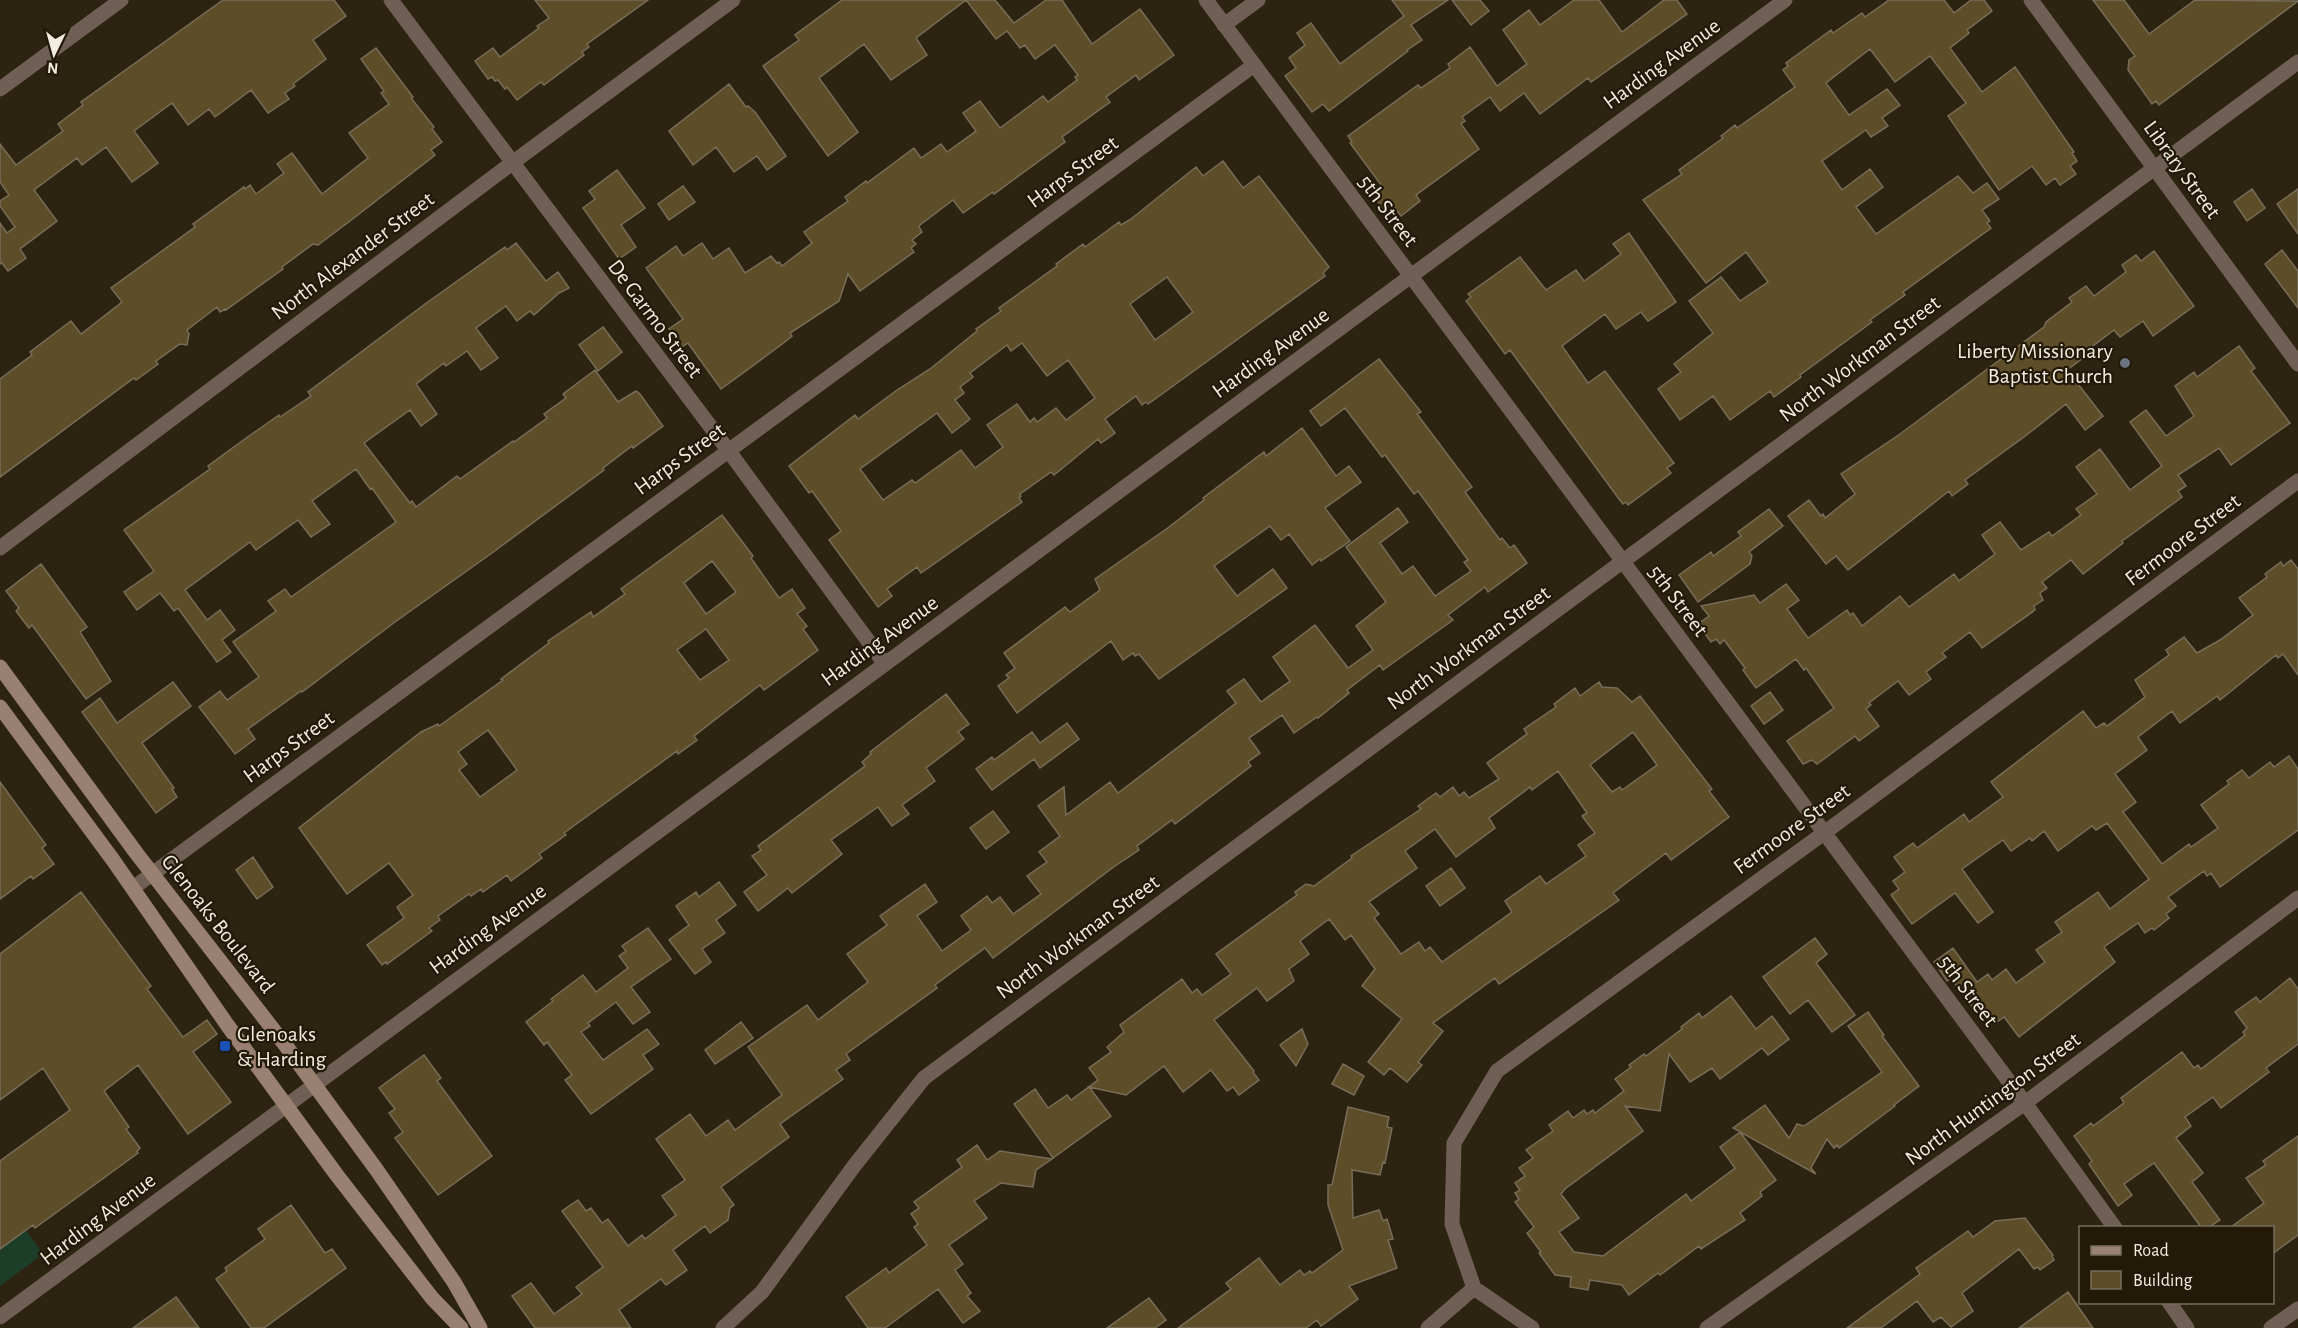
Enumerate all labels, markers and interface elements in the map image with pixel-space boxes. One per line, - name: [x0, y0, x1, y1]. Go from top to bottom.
- street label: Harding Avenue: [1599, 14, 1724, 113]
- north arrow: [24, 24, 84, 84]
- text: N: [47, 59, 59, 76]
- street label: Library Street: [2140, 117, 2225, 222]
- street label: Harps Street: [1023, 132, 1122, 212]
- street label: 5th Street: [1354, 171, 1422, 250]
- street label: North Alexander Street: [267, 188, 438, 324]
- street label: De Garmo Street: [604, 255, 707, 382]
- street label: North Workman Street: [1775, 291, 1944, 426]
- street label: Harding Avenue: [1208, 303, 1333, 402]
- place label: Liberty Missionary Baptist Church: [1957, 340, 2114, 387]
- marker: Liberty Missionary Baptist Church: [2118, 356, 2132, 370]
- street label: Harps Street: [630, 419, 729, 499]
- street label: Fermoore Street: [2121, 490, 2244, 590]
- street label: 5th Street: [1644, 561, 1712, 640]
- street label: North Workman Street: [1383, 582, 1554, 714]
- street label: Harding Avenue: [817, 591, 942, 690]
- street label: Harps Street: [239, 707, 338, 787]
- street label: Fermoore Street: [1729, 779, 1854, 878]
- street label: Glenoaks Boulevard: [157, 850, 279, 997]
- street label: North Workman Street: [992, 871, 1163, 1003]
- street label: Harding Avenue: [425, 879, 550, 978]
- street label: 5th Street: [1934, 951, 2002, 1030]
- place label: Glenoaks & Harding: [237, 1023, 327, 1070]
- street label: North Huntington Street: [1901, 1028, 2084, 1169]
- marker: Glenoaks & Harding: [218, 1039, 232, 1053]
- street label: Harding Avenue: [36, 1168, 159, 1269]
- legend: [2079, 1226, 2274, 1304]
- text: Road: [2133, 1242, 2169, 1260]
- text: Building: [2133, 1272, 2193, 1290]

